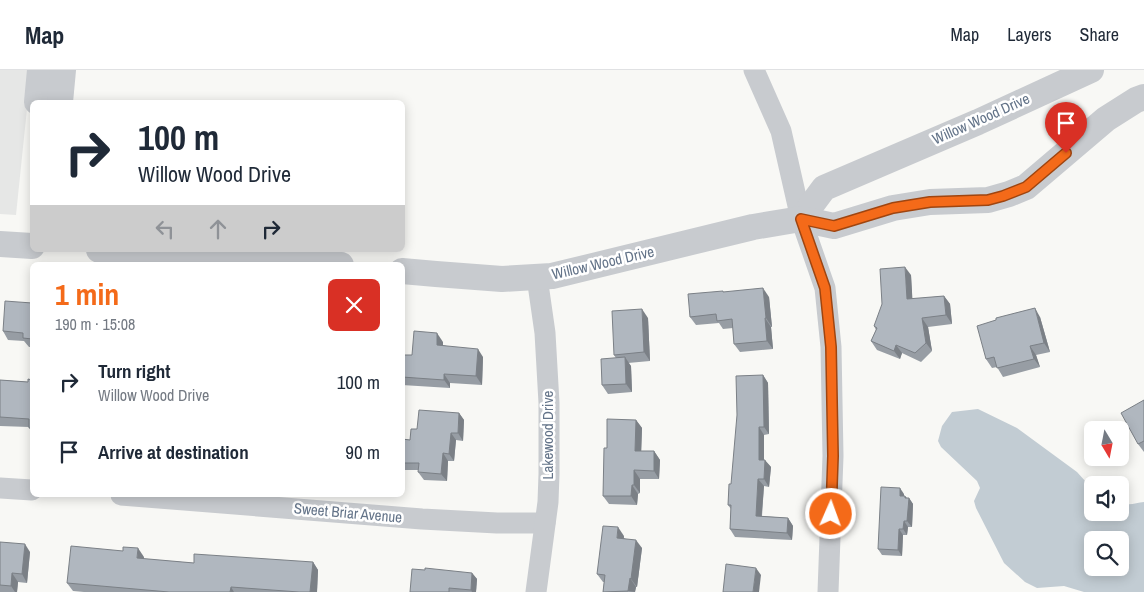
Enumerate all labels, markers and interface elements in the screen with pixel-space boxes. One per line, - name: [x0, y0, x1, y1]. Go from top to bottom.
- text: Map: [25, 19, 64, 51]
- text: Map: [951, 22, 979, 47]
- text: Layers: [1007, 22, 1052, 47]
- text: Share: [1080, 22, 1119, 47]
- street label: Willow Wood Drive: [929, 88, 1033, 149]
- pin: [1045, 102, 1087, 153]
- icon: arrive: [1052, 109, 1080, 137]
- text: 100 m: [138, 114, 219, 161]
- icon: right: [55, 120, 120, 185]
- text: Willow Wood Drive: [138, 159, 291, 189]
- icon: left: [151, 215, 179, 243]
- icon: ahead: [204, 215, 232, 243]
- icon: right: [257, 215, 285, 243]
- street label: Willow Wood Drive: [550, 241, 656, 284]
- text: 1 min: [55, 274, 119, 314]
- button: close: [328, 279, 380, 331]
- text: 190 m · 15:08: [55, 313, 135, 335]
- text: Turn right: [98, 358, 170, 384]
- icon: right: [55, 368, 83, 396]
- text: 100 m: [337, 369, 380, 395]
- text: Willow Wood Drive: [98, 384, 209, 406]
- street label: Lakewood Drive: [537, 390, 558, 479]
- north arrow: [1084, 421, 1129, 466]
- map controls: [1084, 421, 1129, 576]
- icon: arrive: [55, 438, 83, 466]
- text: Arrive at destination: [98, 439, 249, 465]
- text: 90 m: [345, 439, 380, 465]
- button: sound: [1084, 476, 1129, 521]
- position arrow: [804, 487, 856, 539]
- street label: Sweet Briar Avenue: [293, 497, 403, 528]
- button: search: [1084, 531, 1129, 576]

